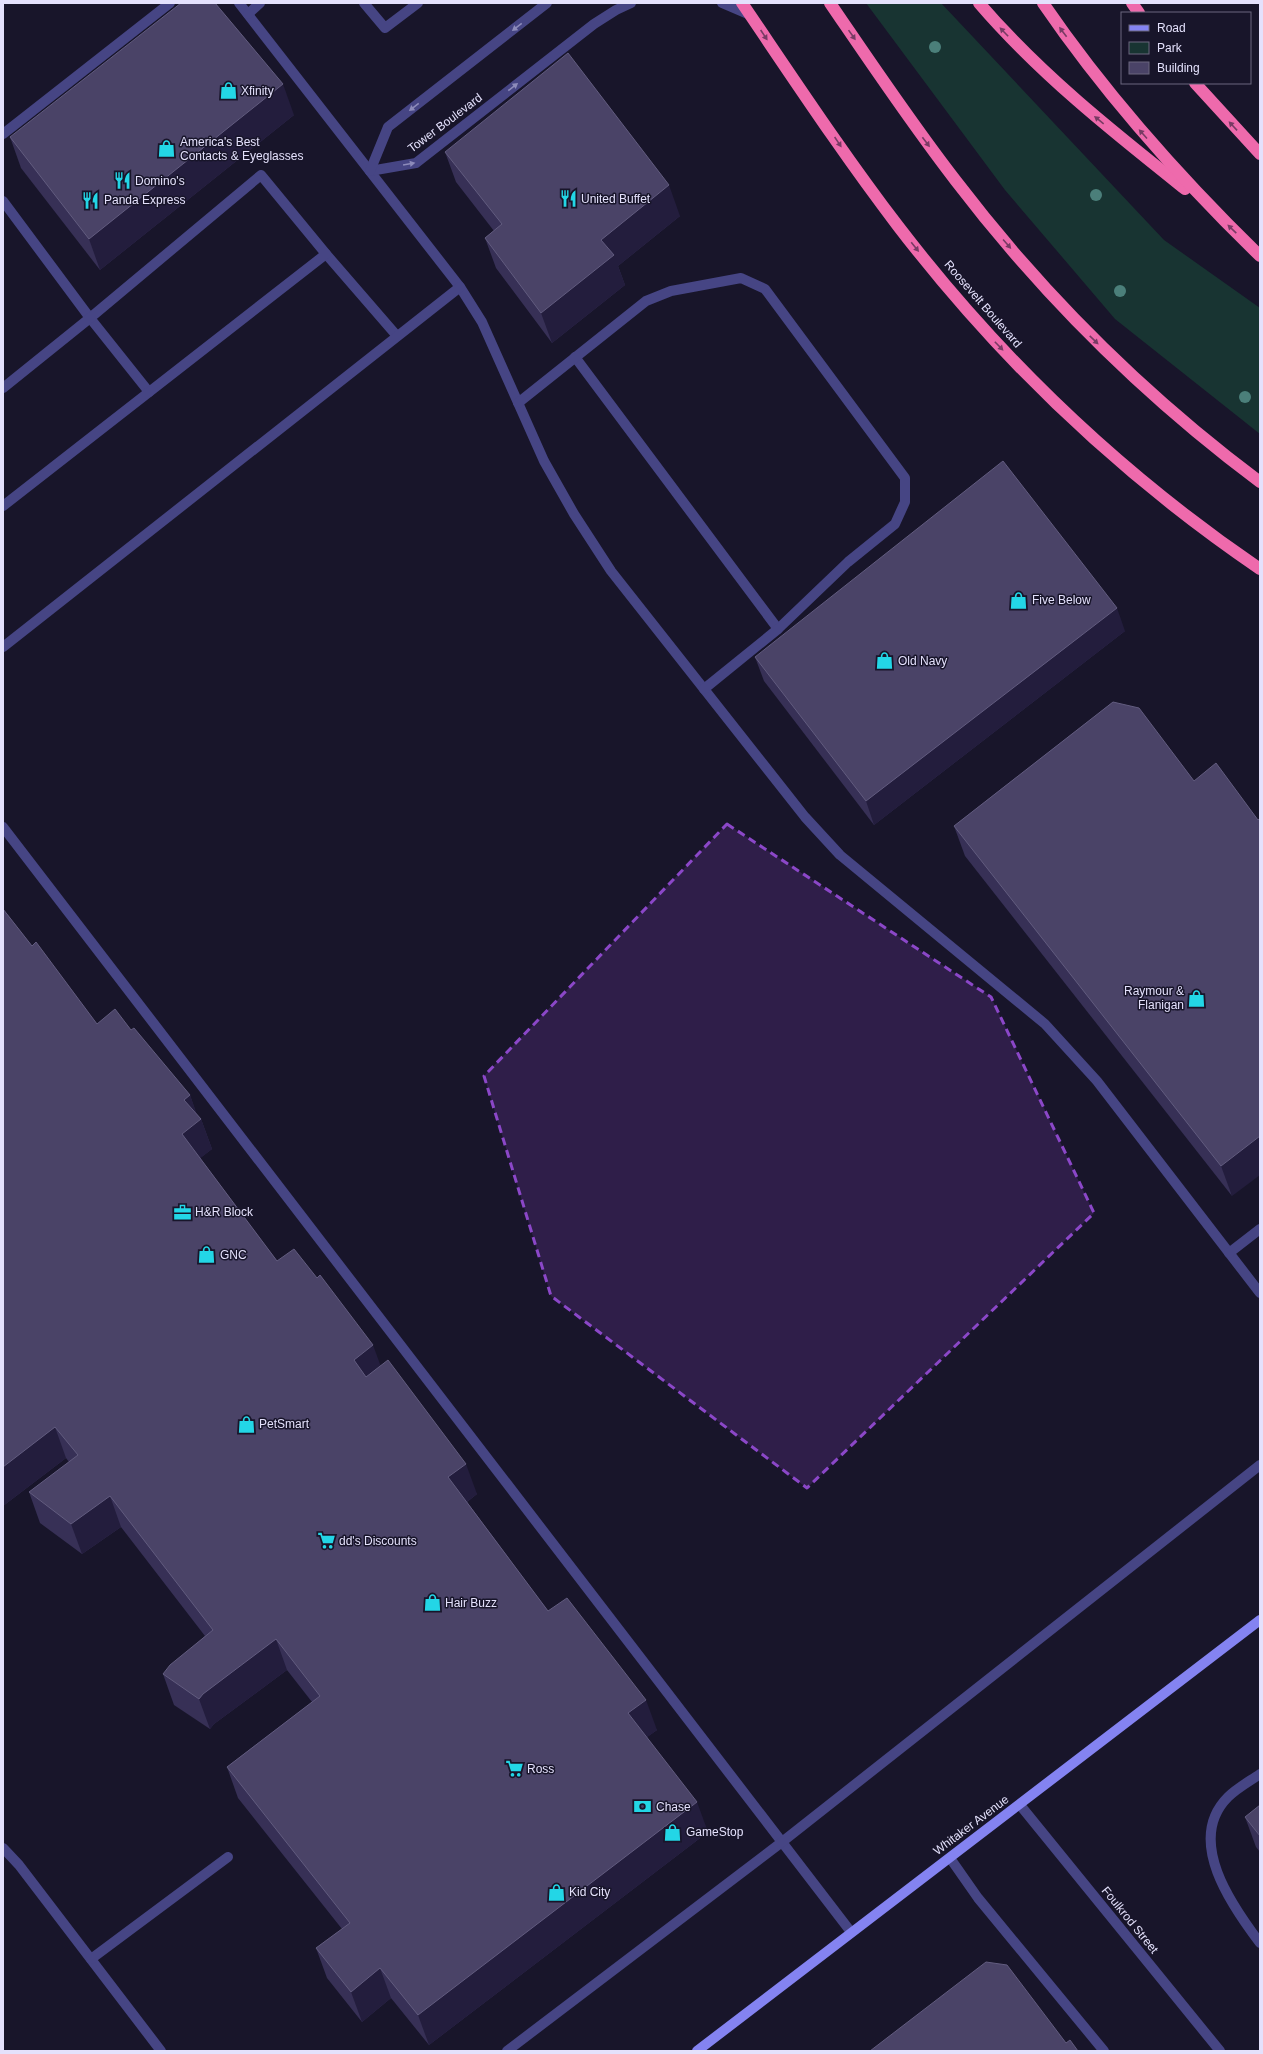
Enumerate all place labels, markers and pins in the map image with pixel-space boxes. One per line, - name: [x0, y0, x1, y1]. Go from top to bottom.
- shop icon: Xfinity: [218, 81, 238, 101]
- place label: Xfinity: [241, 84, 274, 98]
- place label: America's Best Contacts & Eyeglasses: [180, 135, 303, 163]
- shop icon: America's Best Contacts & Eyeglasses: [157, 139, 177, 159]
- restaurant icon: Domino's: [112, 171, 132, 191]
- place label: Domino's: [135, 174, 185, 188]
- restaurant icon: United Buffet: [558, 189, 578, 209]
- restaurant icon: Panda Express: [81, 190, 101, 210]
- place label: United Buffet: [581, 192, 651, 206]
- place label: Panda Express: [104, 193, 185, 207]
- shop icon: Five Below: [1009, 590, 1029, 610]
- place label: Five Below: [1032, 593, 1091, 607]
- shop icon: Old Navy: [875, 651, 895, 671]
- place label: Old Navy: [898, 654, 947, 668]
- place label: Raymour & Flanigan: [1124, 984, 1184, 1012]
- shop icon: Raymour & Flanigan: [1187, 988, 1207, 1008]
- office icon: H&R Block: [172, 1202, 192, 1222]
- place label: H&R Block: [195, 1205, 254, 1219]
- shop icon: GNC: [197, 1245, 217, 1265]
- place label: GNC: [220, 1248, 247, 1262]
- shop icon: PetSmart: [236, 1414, 256, 1434]
- place label: PetSmart: [259, 1417, 310, 1431]
- supermarket icon: dd's Discounts: [316, 1531, 336, 1551]
- place label: dd's Discounts: [339, 1534, 417, 1548]
- shop icon: Hair Buzz: [422, 1593, 442, 1613]
- place label: Hair Buzz: [445, 1596, 497, 1610]
- supermarket icon: Ross: [504, 1759, 524, 1779]
- place label: Ross: [527, 1762, 554, 1776]
- bank icon: Chase: [633, 1797, 653, 1817]
- place label: Chase: [656, 1800, 691, 1814]
- shop icon: GameStop: [663, 1822, 683, 1842]
- place label: GameStop: [686, 1825, 744, 1839]
- shop icon: Kid City: [546, 1882, 566, 1902]
- place label: Kid City: [569, 1885, 610, 1899]

